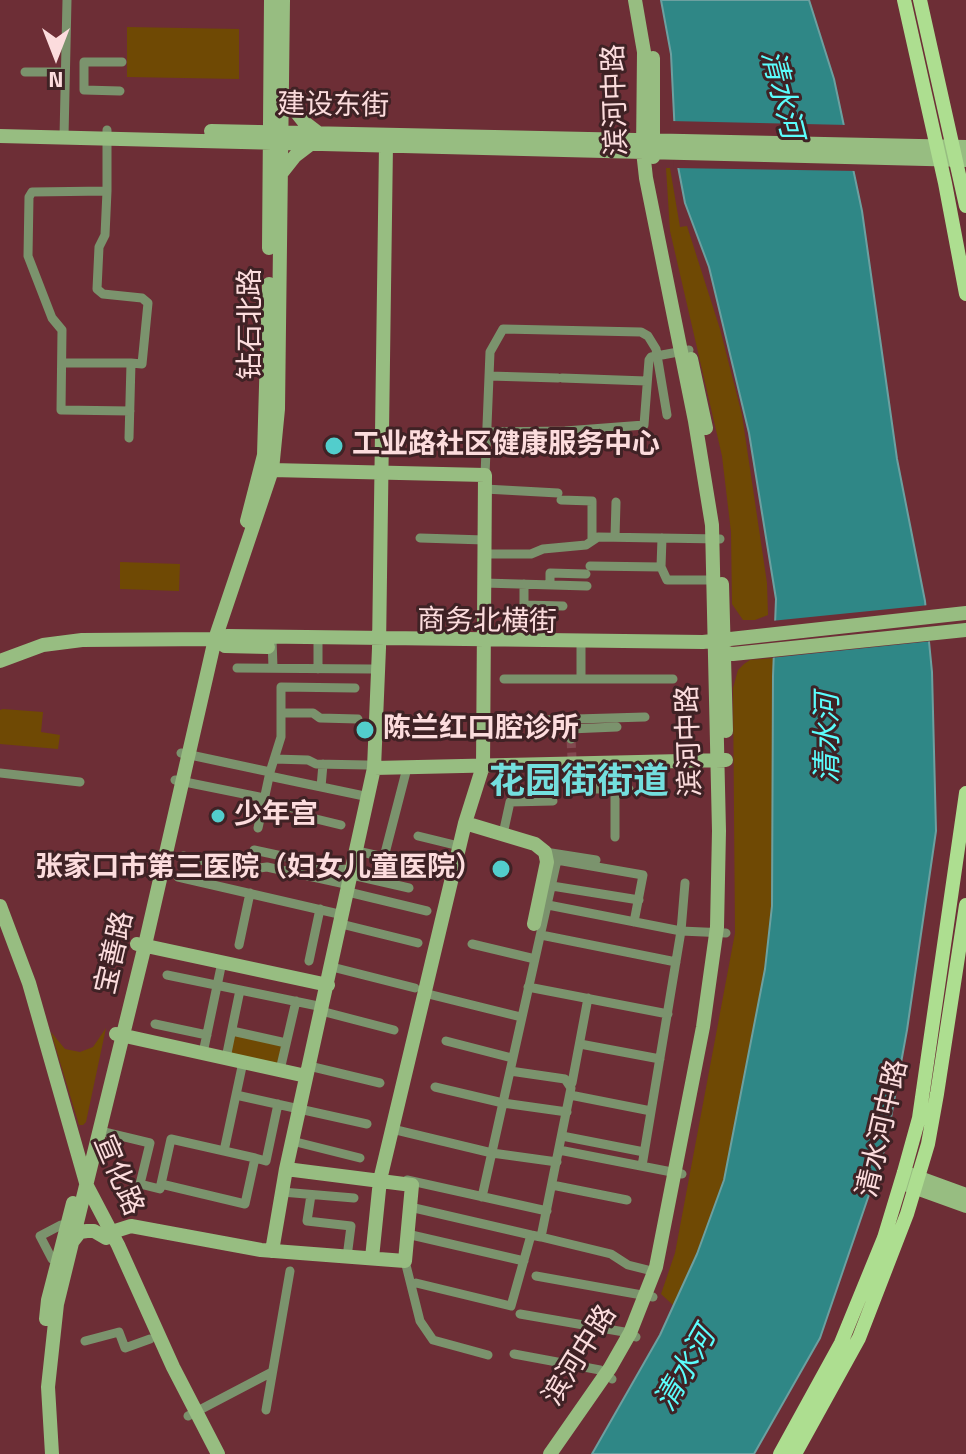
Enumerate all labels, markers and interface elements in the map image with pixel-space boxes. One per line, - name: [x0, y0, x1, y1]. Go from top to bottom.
- north arrow: [16, 16, 96, 96]
- street label: 滨河中路: [598, 43, 636, 157]
- water label: 清水河: [752, 47, 808, 143]
- text: N: [48, 63, 64, 97]
- street label: 建设东街: [277, 89, 389, 125]
- street label: 钻石北路: [235, 268, 269, 380]
- place label: 工业路社区健康服务中心: [352, 429, 660, 463]
- marker: 工业路社区健康服务中心: [323, 435, 345, 457]
- street label: 商务北横街: [417, 605, 557, 641]
- street label: 滨河中路: [672, 684, 710, 798]
- water label: 清水河: [812, 693, 848, 783]
- place label: 陈兰红口腔诊所: [383, 713, 579, 747]
- marker: 陈兰红口腔诊所: [354, 719, 376, 741]
- district label: 花园街街道: [489, 762, 669, 806]
- place label: 少年宫: [234, 799, 318, 833]
- marker: 少年宫: [209, 807, 227, 825]
- place label: 张家口市第三医院（妇女儿童医院）: [35, 852, 483, 886]
- marker: 张家口市第三医院（妇女儿童医院）: [490, 858, 512, 880]
- street label: 宝善路: [90, 908, 142, 998]
- street label: 清水河中路: [852, 1057, 916, 1201]
- street label: 宣化路: [85, 1131, 149, 1221]
- street label: 滨河中路: [537, 1300, 625, 1412]
- water label: 清水河: [649, 1322, 725, 1418]

